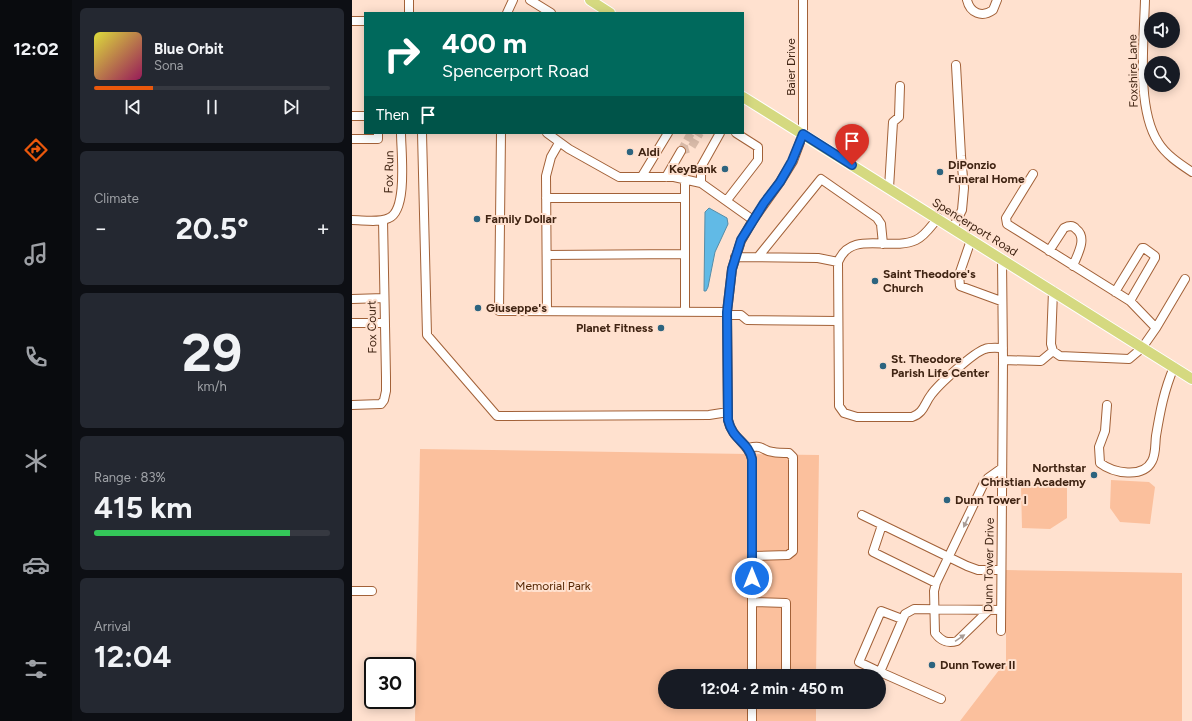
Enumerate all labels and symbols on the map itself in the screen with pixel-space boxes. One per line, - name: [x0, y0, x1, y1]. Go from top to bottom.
- street label: Foxshire Lane: [1125, 34, 1141, 108]
- street label: Baier Drive: [784, 38, 798, 96]
- pin: [835, 124, 869, 165]
- place label: Aldi: [638, 145, 660, 159]
- marker: Aldi: [625, 147, 635, 157]
- street label: Fox Run: [382, 150, 396, 194]
- place label: DiPonzio Funeral Home: [948, 158, 1025, 186]
- place label: KeyBank: [669, 162, 718, 176]
- marker: KeyBank: [720, 164, 730, 174]
- marker: DiPonzio Funeral Home: [935, 167, 945, 177]
- street label: Spencerport Road: [930, 195, 1020, 259]
- place label: Family Dollar: [485, 212, 557, 226]
- marker: Family Dollar: [472, 214, 482, 224]
- place label: Saint Theodore's Church: [883, 267, 976, 295]
- marker: Saint Theodore's Church: [870, 276, 880, 286]
- street label: Fox Court: [365, 300, 379, 354]
- place label: Giuseppe's: [486, 301, 547, 315]
- marker: Giuseppe's: [473, 303, 483, 313]
- place label: Planet Fitness: [576, 321, 653, 335]
- marker: Planet Fitness: [656, 323, 666, 333]
- place label: St. Theodore Parish Life Center: [891, 352, 990, 380]
- marker: St. Theodore Parish Life Center: [878, 361, 888, 371]
- place label: Northstar Christian Academy: [981, 461, 1086, 489]
- marker: Northstar Christian Academy: [1089, 470, 1099, 480]
- place label: Dunn Tower I: [955, 493, 1027, 507]
- marker: Dunn Tower I: [942, 495, 952, 505]
- one-way arrow: [963, 516, 969, 527]
- street label: Dunn Tower Drive: [981, 517, 997, 612]
- position arrow: [731, 557, 773, 599]
- park label: Memorial Park: [515, 579, 591, 593]
- one-way arrow: [954, 634, 965, 642]
- speed limit sign: 30: [364, 657, 416, 709]
- place label: Dunn Tower II: [940, 658, 1015, 672]
- marker: Dunn Tower II: [927, 660, 937, 670]

